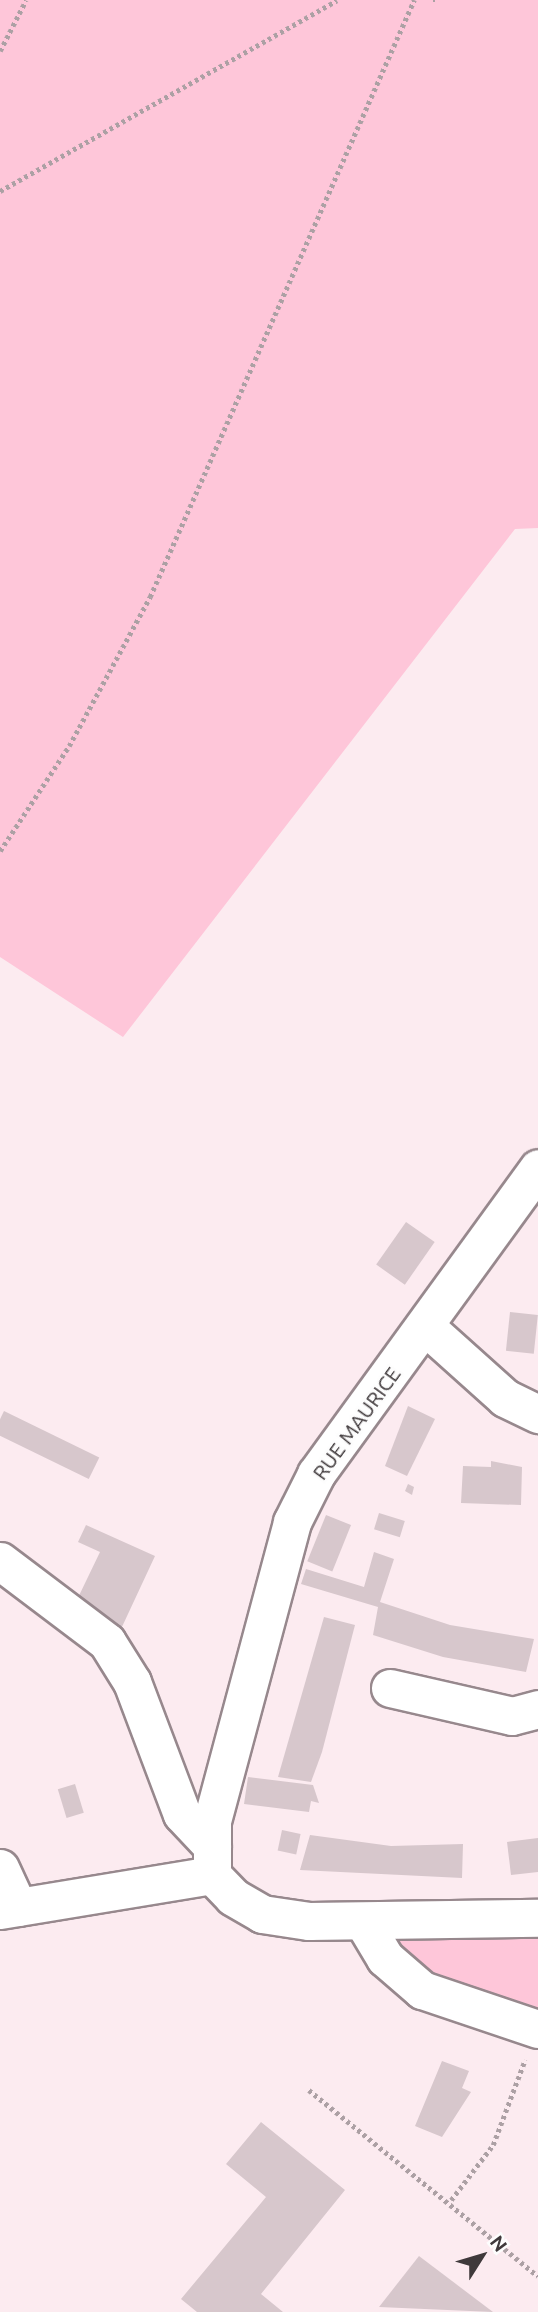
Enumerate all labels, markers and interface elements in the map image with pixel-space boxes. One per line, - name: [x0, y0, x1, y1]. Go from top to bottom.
- street label: RUE MAURICE: [307, 1362, 405, 1484]
- north arrow: [447, 2221, 517, 2291]
- text: N: [486, 2231, 512, 2256]

